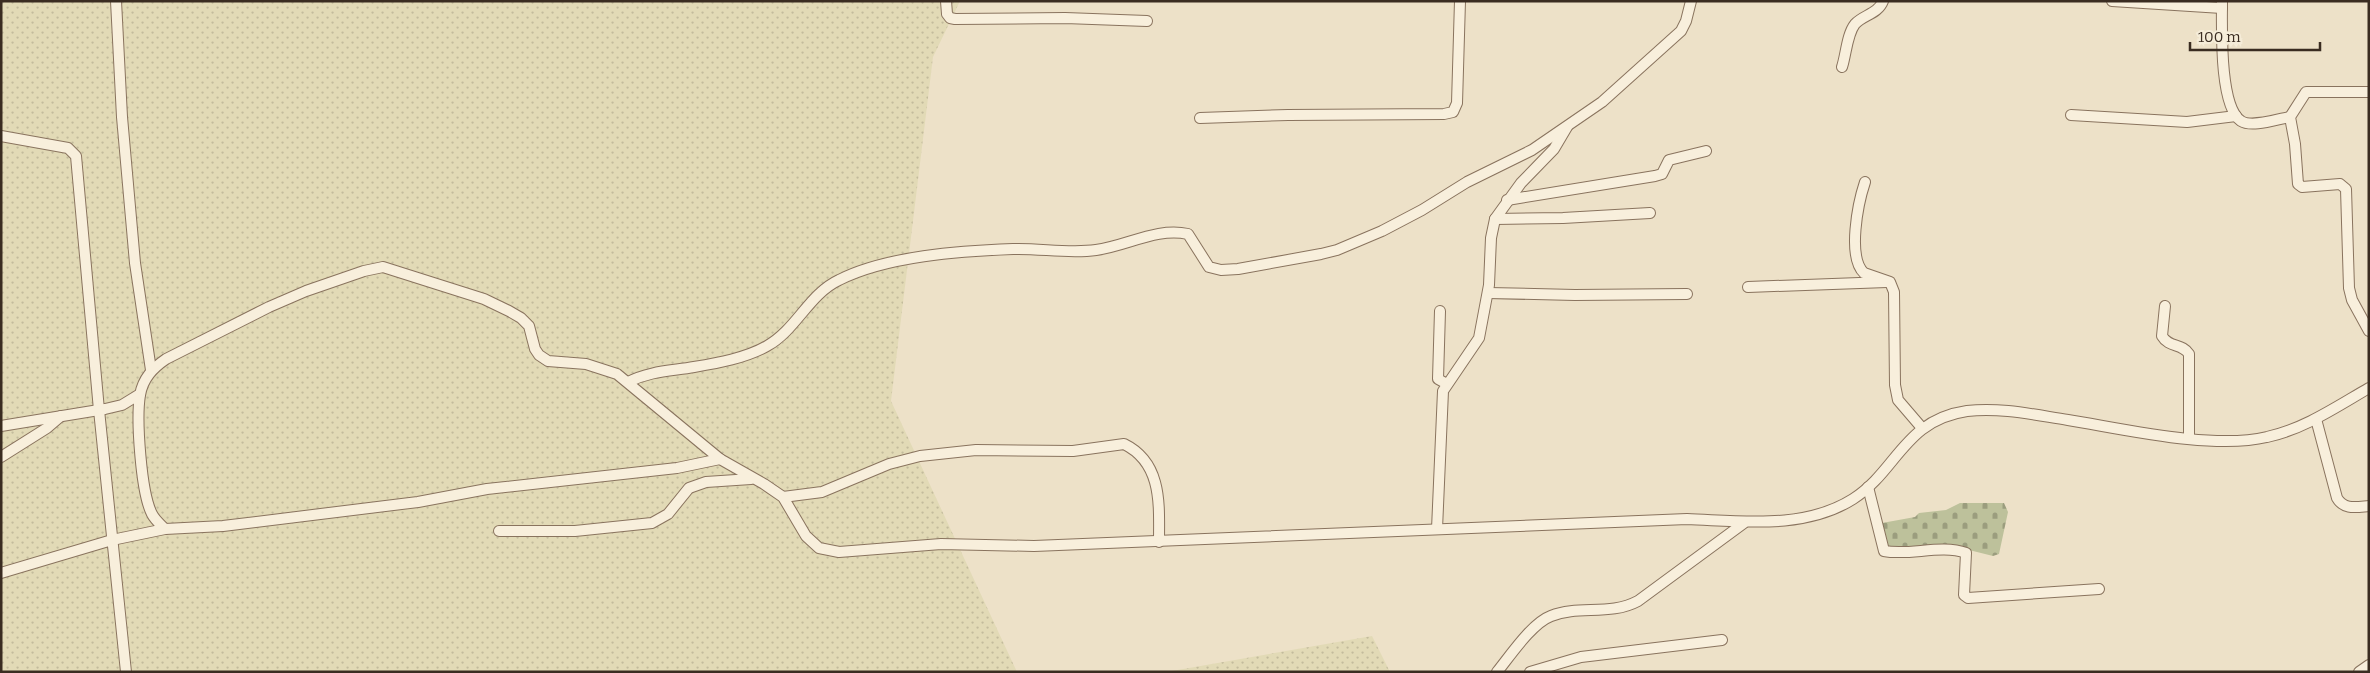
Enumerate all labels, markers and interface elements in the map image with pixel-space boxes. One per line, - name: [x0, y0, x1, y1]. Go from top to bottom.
- scale bar: [2190, 20, 2320, 52]
- text: 100 m: [2198, 28, 2241, 46]

